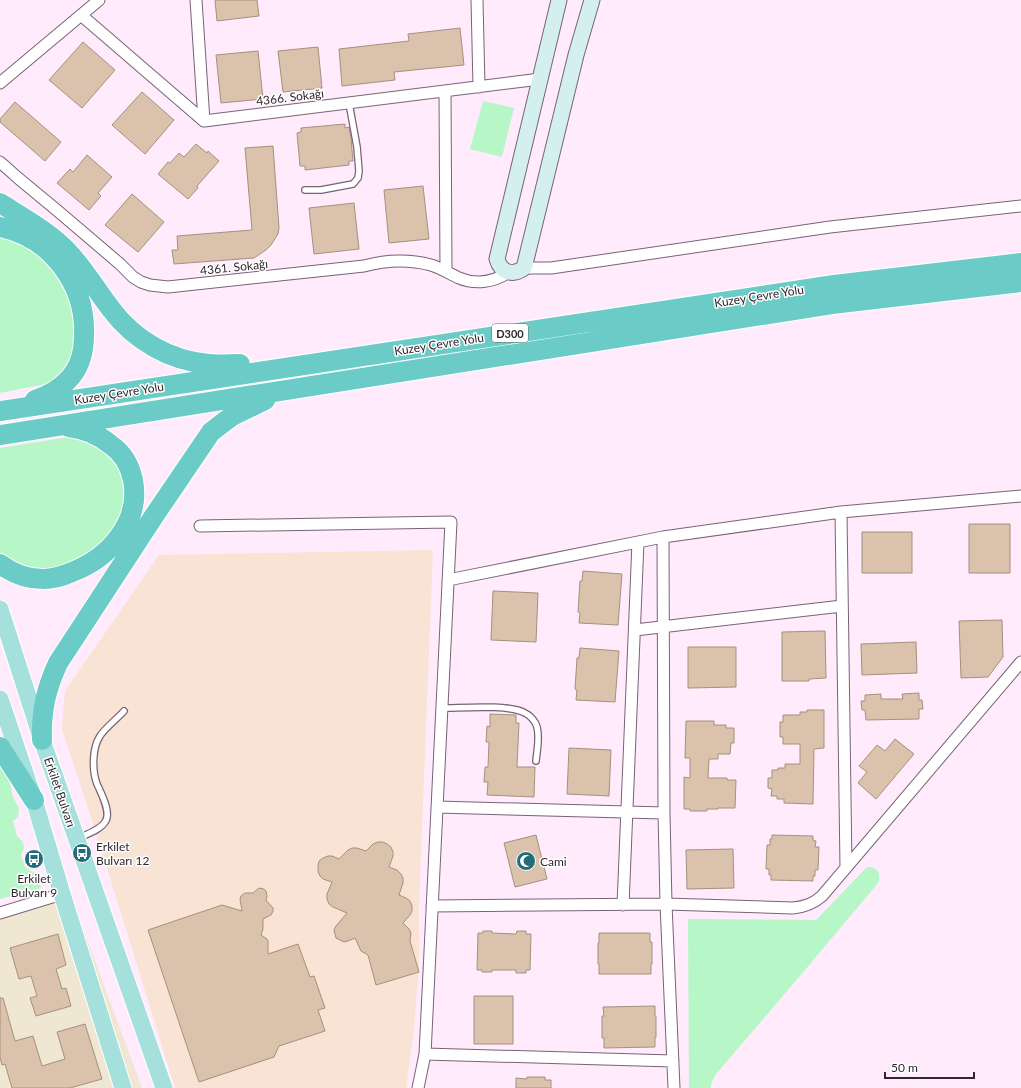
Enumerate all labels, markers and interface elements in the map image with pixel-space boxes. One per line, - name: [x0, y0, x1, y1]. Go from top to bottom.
- street label: 4366. Sokağı: [255, 85, 325, 109]
- street label: 4361. Sokağı: [199, 256, 269, 278]
- street label: Kuzey Çevre Yolu: [713, 282, 805, 310]
- road number: D300: [492, 324, 528, 342]
- street label: Kuzey Çevre Yolu: [393, 330, 485, 358]
- street label: Kuzey Çevre Yolu: [73, 379, 165, 407]
- street label: Erkilet Bulvarı: [41, 755, 79, 829]
- place label: Erkilet Bulvarı 12: [96, 839, 149, 868]
- bus stop icon: Erkilet Bulvarı 12: [71, 842, 93, 864]
- bus stop icon: Erkilet Bulvarı 9: [23, 848, 45, 870]
- mosque icon: Cami: [515, 850, 537, 872]
- place label: Cami: [540, 854, 567, 869]
- place label: Erkilet Bulvarı 9: [11, 871, 57, 900]
- scale bar: [885, 1054, 974, 1080]
- text: 50 m: [891, 1060, 918, 1075]

